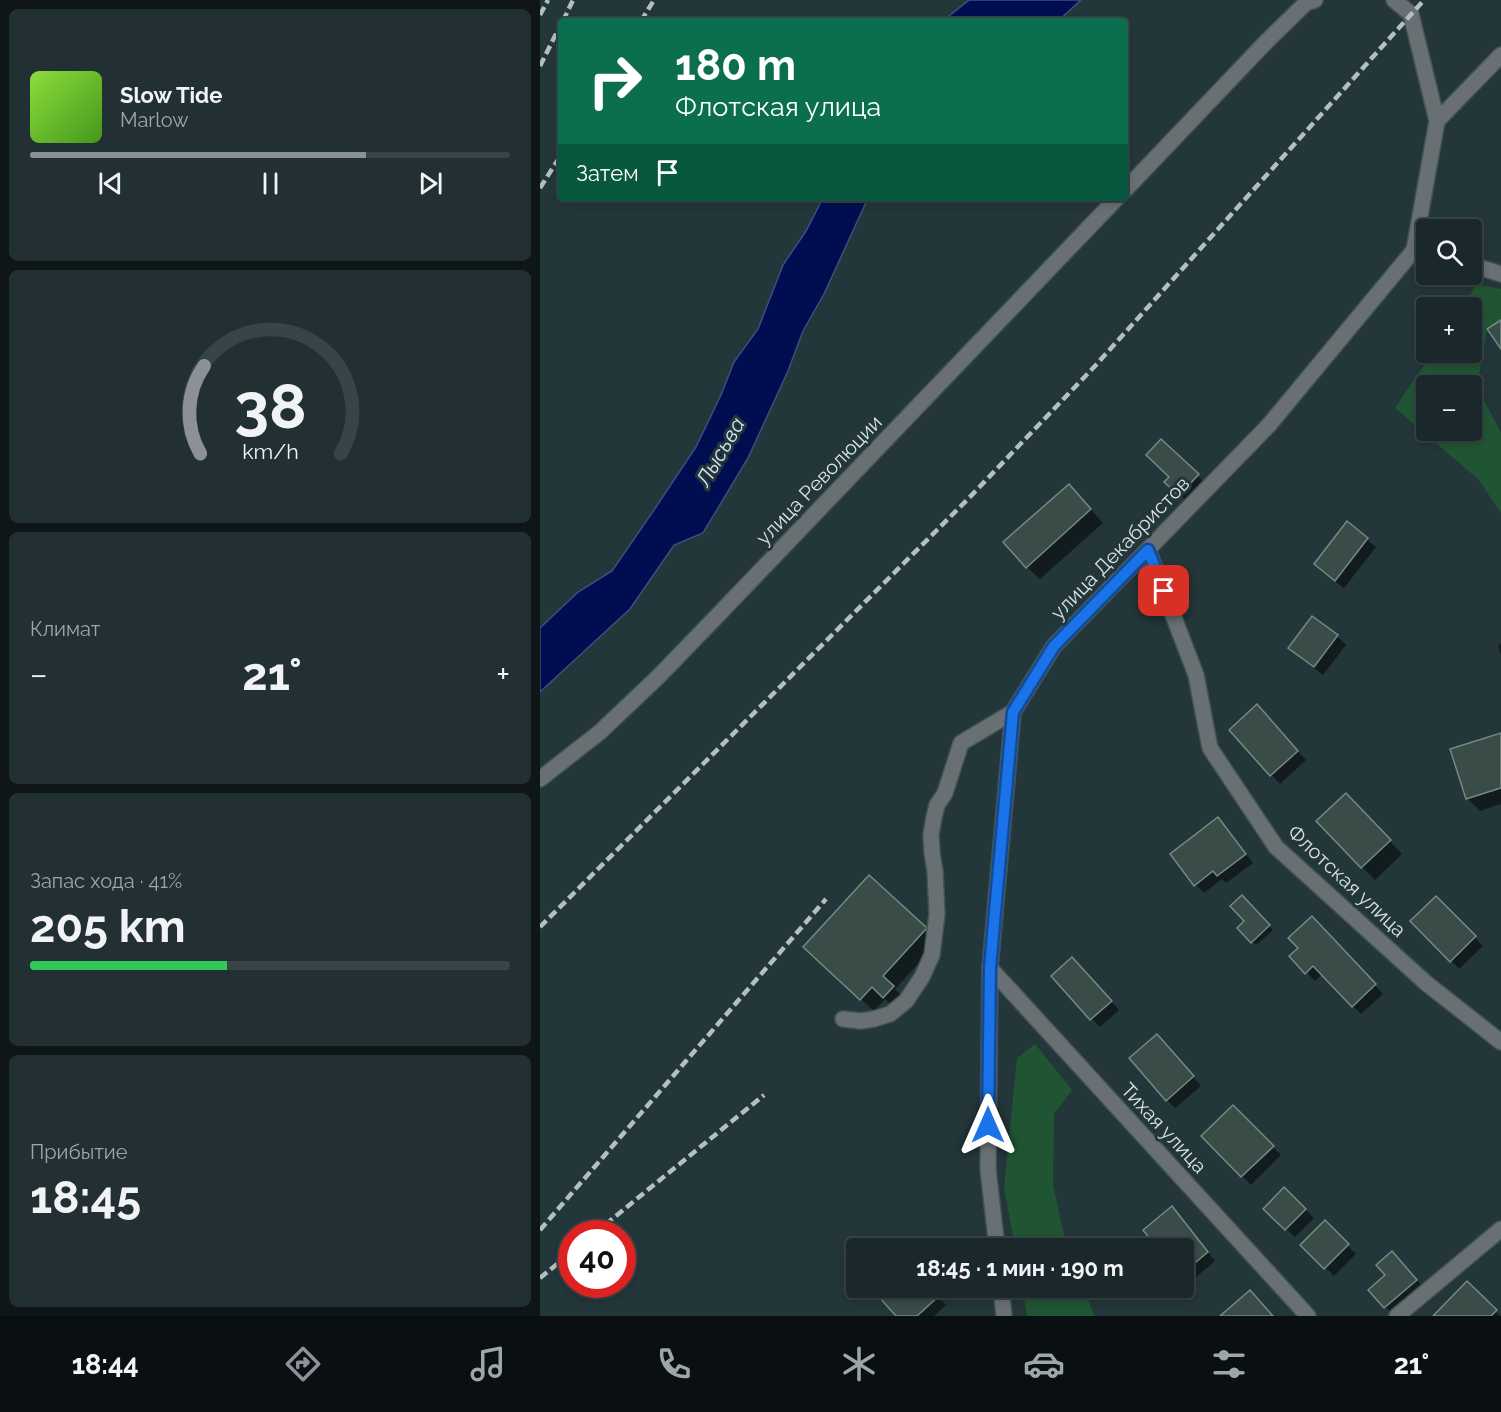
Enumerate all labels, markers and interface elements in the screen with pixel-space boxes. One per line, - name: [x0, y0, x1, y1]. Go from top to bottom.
- text: 180 m: [675, 41, 796, 90]
- icon: right: [576, 42, 654, 120]
- text: Slow Tide: [120, 82, 222, 108]
- text: Флотская улица: [675, 91, 881, 122]
- text: Marlow: [120, 108, 189, 132]
- icon: arrive: [651, 156, 684, 189]
- text: Затем: [576, 160, 639, 186]
- icon: previous: [94, 167, 127, 200]
- icon: pause: [254, 167, 287, 200]
- icon: next: [414, 167, 447, 200]
- map controls: [1416, 219, 1482, 441]
- button: search: [1416, 219, 1482, 285]
- button: +: [1416, 297, 1482, 363]
- text: 38: [234, 369, 306, 443]
- button: −: [1416, 375, 1482, 441]
- street label: улица Революции: [751, 410, 887, 550]
- water label: Лысьва: [690, 413, 750, 492]
- text: km/h: [242, 439, 298, 464]
- street label: улица Декабристов: [1046, 472, 1194, 624]
- pin: [1138, 565, 1189, 616]
- icon: arrive: [1147, 574, 1180, 607]
- text: Климат: [30, 617, 100, 641]
- text: 21°: [242, 648, 302, 701]
- text: −: [30, 655, 48, 694]
- text: +: [496, 655, 510, 694]
- street label: Флотская улица: [1283, 820, 1411, 942]
- text: Запас хода · 41%: [30, 869, 182, 893]
- text: 205 km: [30, 900, 186, 953]
- street label: Тихая улица: [1116, 1078, 1212, 1178]
- position arrow: [956, 1093, 1020, 1157]
- text: Прибытие: [30, 1140, 127, 1164]
- text: 18:45: [30, 1171, 141, 1224]
- speed limit sign: 40: [558, 1220, 636, 1298]
- text: 18:45 · 1 мин · 190 m: [916, 1255, 1124, 1281]
- icon: directions: [282, 1343, 324, 1385]
- icon: music: [467, 1343, 509, 1385]
- icon: phone: [653, 1343, 695, 1385]
- icon: climate: [838, 1343, 880, 1385]
- icon: car: [1023, 1343, 1065, 1385]
- icon: filters: [1208, 1343, 1250, 1385]
- text: 18:44: [72, 1349, 139, 1380]
- text: 21°: [1394, 1349, 1429, 1380]

